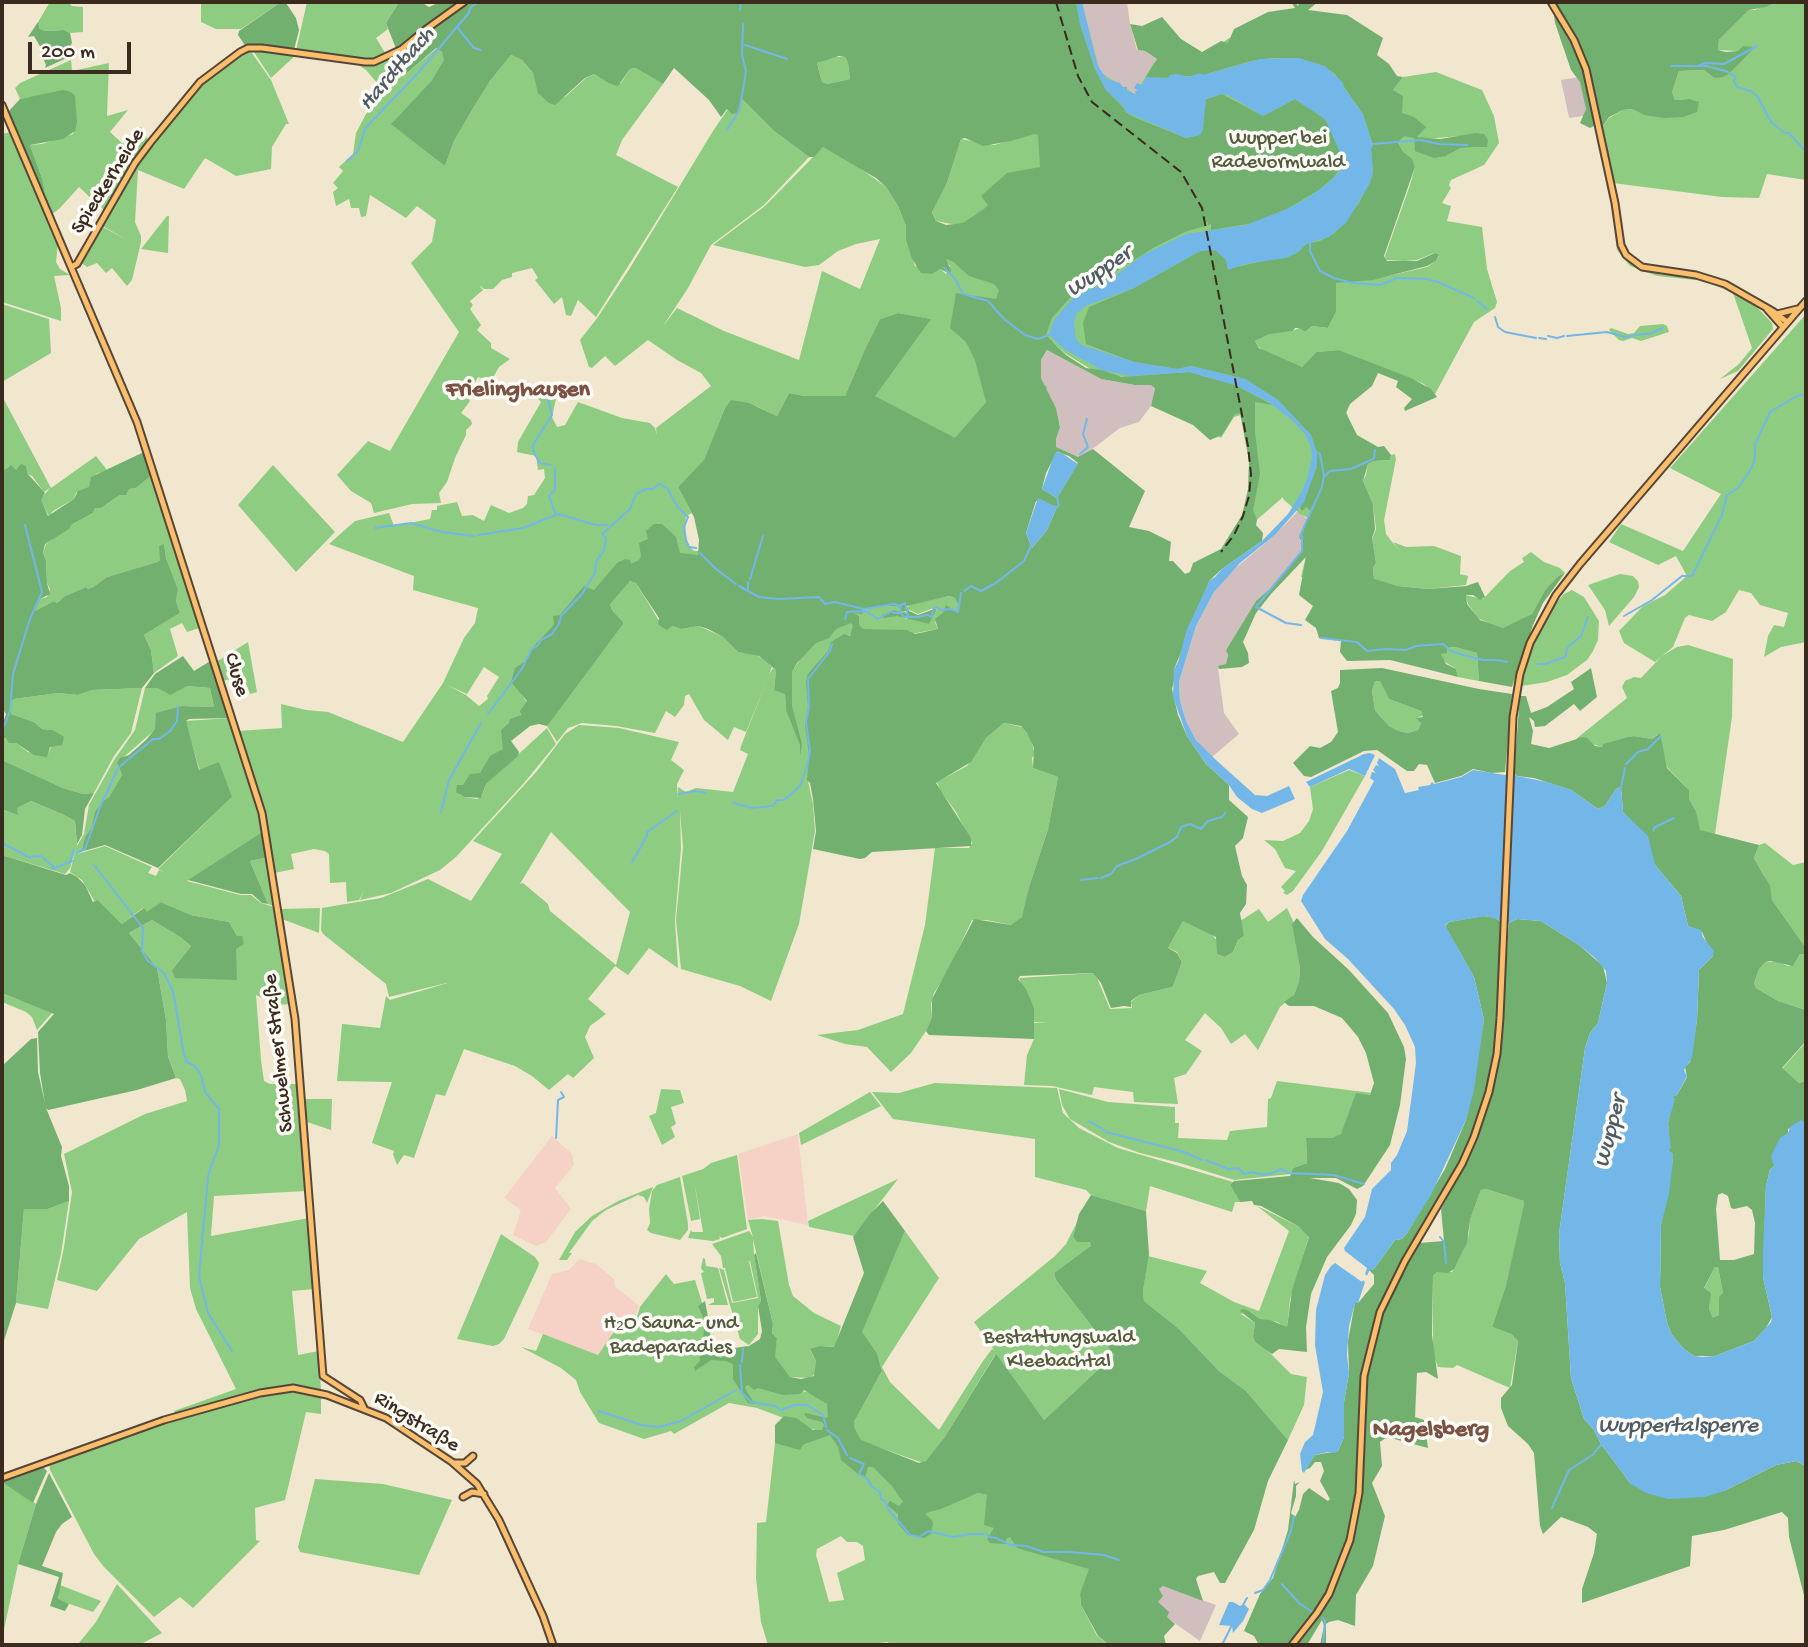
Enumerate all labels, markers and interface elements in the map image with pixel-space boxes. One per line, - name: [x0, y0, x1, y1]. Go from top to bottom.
- water label: Hardtbach: [354, 22, 442, 118]
- scale bar: [32, 28, 135, 72]
- text: 200 m: [41, 41, 95, 66]
- street label: Spieckerheide: [67, 124, 151, 240]
- park label: Wupper bei Radevormwald: [1211, 127, 1345, 177]
- water label: Wupper: [1062, 241, 1138, 305]
- district label: Frielinghausen: [446, 377, 590, 405]
- street label: Cluse: [216, 650, 254, 700]
- street label: Schwelmer Straße: [259, 973, 301, 1133]
- water label: Wupper: [1590, 1093, 1634, 1171]
- park label: H₂O Sauna- und Badeparadies: [604, 1312, 738, 1362]
- park label: Bestattungswald Kleebachtal: [983, 1326, 1135, 1376]
- street label: Ringstraße: [368, 1387, 464, 1459]
- water label: Wuppertalsperre: [1598, 1413, 1758, 1441]
- district label: Nagelsberg: [1373, 1417, 1489, 1445]

